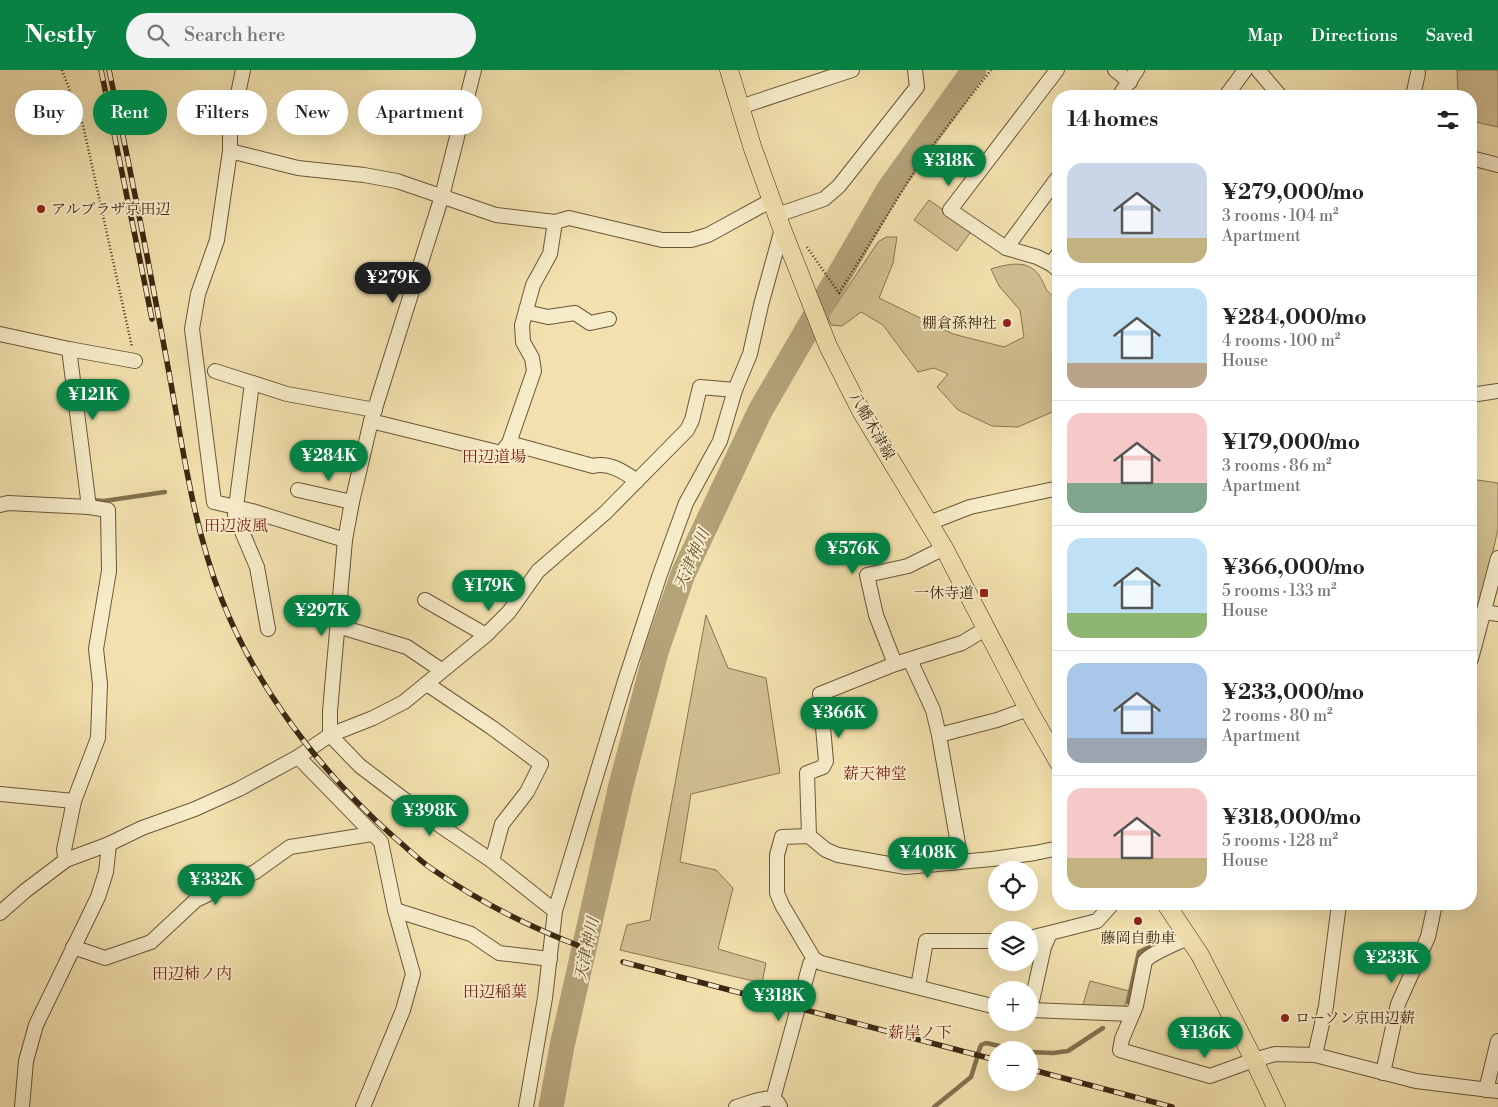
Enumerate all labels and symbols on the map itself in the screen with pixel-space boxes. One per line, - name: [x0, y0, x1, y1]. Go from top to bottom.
- pin: ¥318K: [914, 144, 984, 187]
- place label: アルプラザ京田辺: [51, 200, 170, 219]
- marker: アルプラザ京田辺: [35, 203, 47, 215]
- pin: ¥279K: [358, 262, 428, 304]
- place label: 棚倉孫神社: [922, 314, 997, 333]
- marker: 棚倉孫神社: [1001, 317, 1013, 329]
- pin: ¥121K: [58, 378, 128, 421]
- street label: 八幡木津線: [845, 389, 899, 463]
- pin: ¥284K: [294, 440, 364, 482]
- district label: 田辺道場: [462, 447, 526, 467]
- district label: 田辺波風: [204, 516, 268, 536]
- water label: 天津神川: [670, 524, 715, 593]
- pin: ¥576K: [818, 532, 888, 575]
- pin: ¥179K: [454, 570, 524, 612]
- place label: 一休寺道: [914, 584, 974, 603]
- marker: 一休寺道: [978, 587, 990, 599]
- pin: ¥297K: [287, 594, 357, 637]
- pin: ¥366K: [804, 696, 874, 739]
- district label: 薪天神堂: [843, 764, 907, 784]
- pin: ¥398K: [395, 794, 465, 837]
- pin: ¥408K: [893, 836, 963, 879]
- pin: ¥332K: [181, 864, 251, 906]
- water label: 天津神川: [571, 914, 604, 983]
- marker: 藤岡自動車: [1132, 915, 1144, 927]
- place label: 藤岡自動車: [1100, 929, 1176, 948]
- pin: ¥233K: [1357, 942, 1427, 984]
- district label: 田辺柿ノ内: [152, 964, 232, 984]
- pin: ¥318K: [744, 980, 814, 1022]
- district label: 田辺稲葉: [463, 982, 527, 1002]
- place label: ローソン京田辺薪: [1295, 1009, 1414, 1028]
- marker: ローソン京田辺薪: [1279, 1012, 1291, 1024]
- pin: ¥136K: [1170, 1016, 1240, 1059]
- district label: 薪岸ノ下: [888, 1023, 952, 1043]

